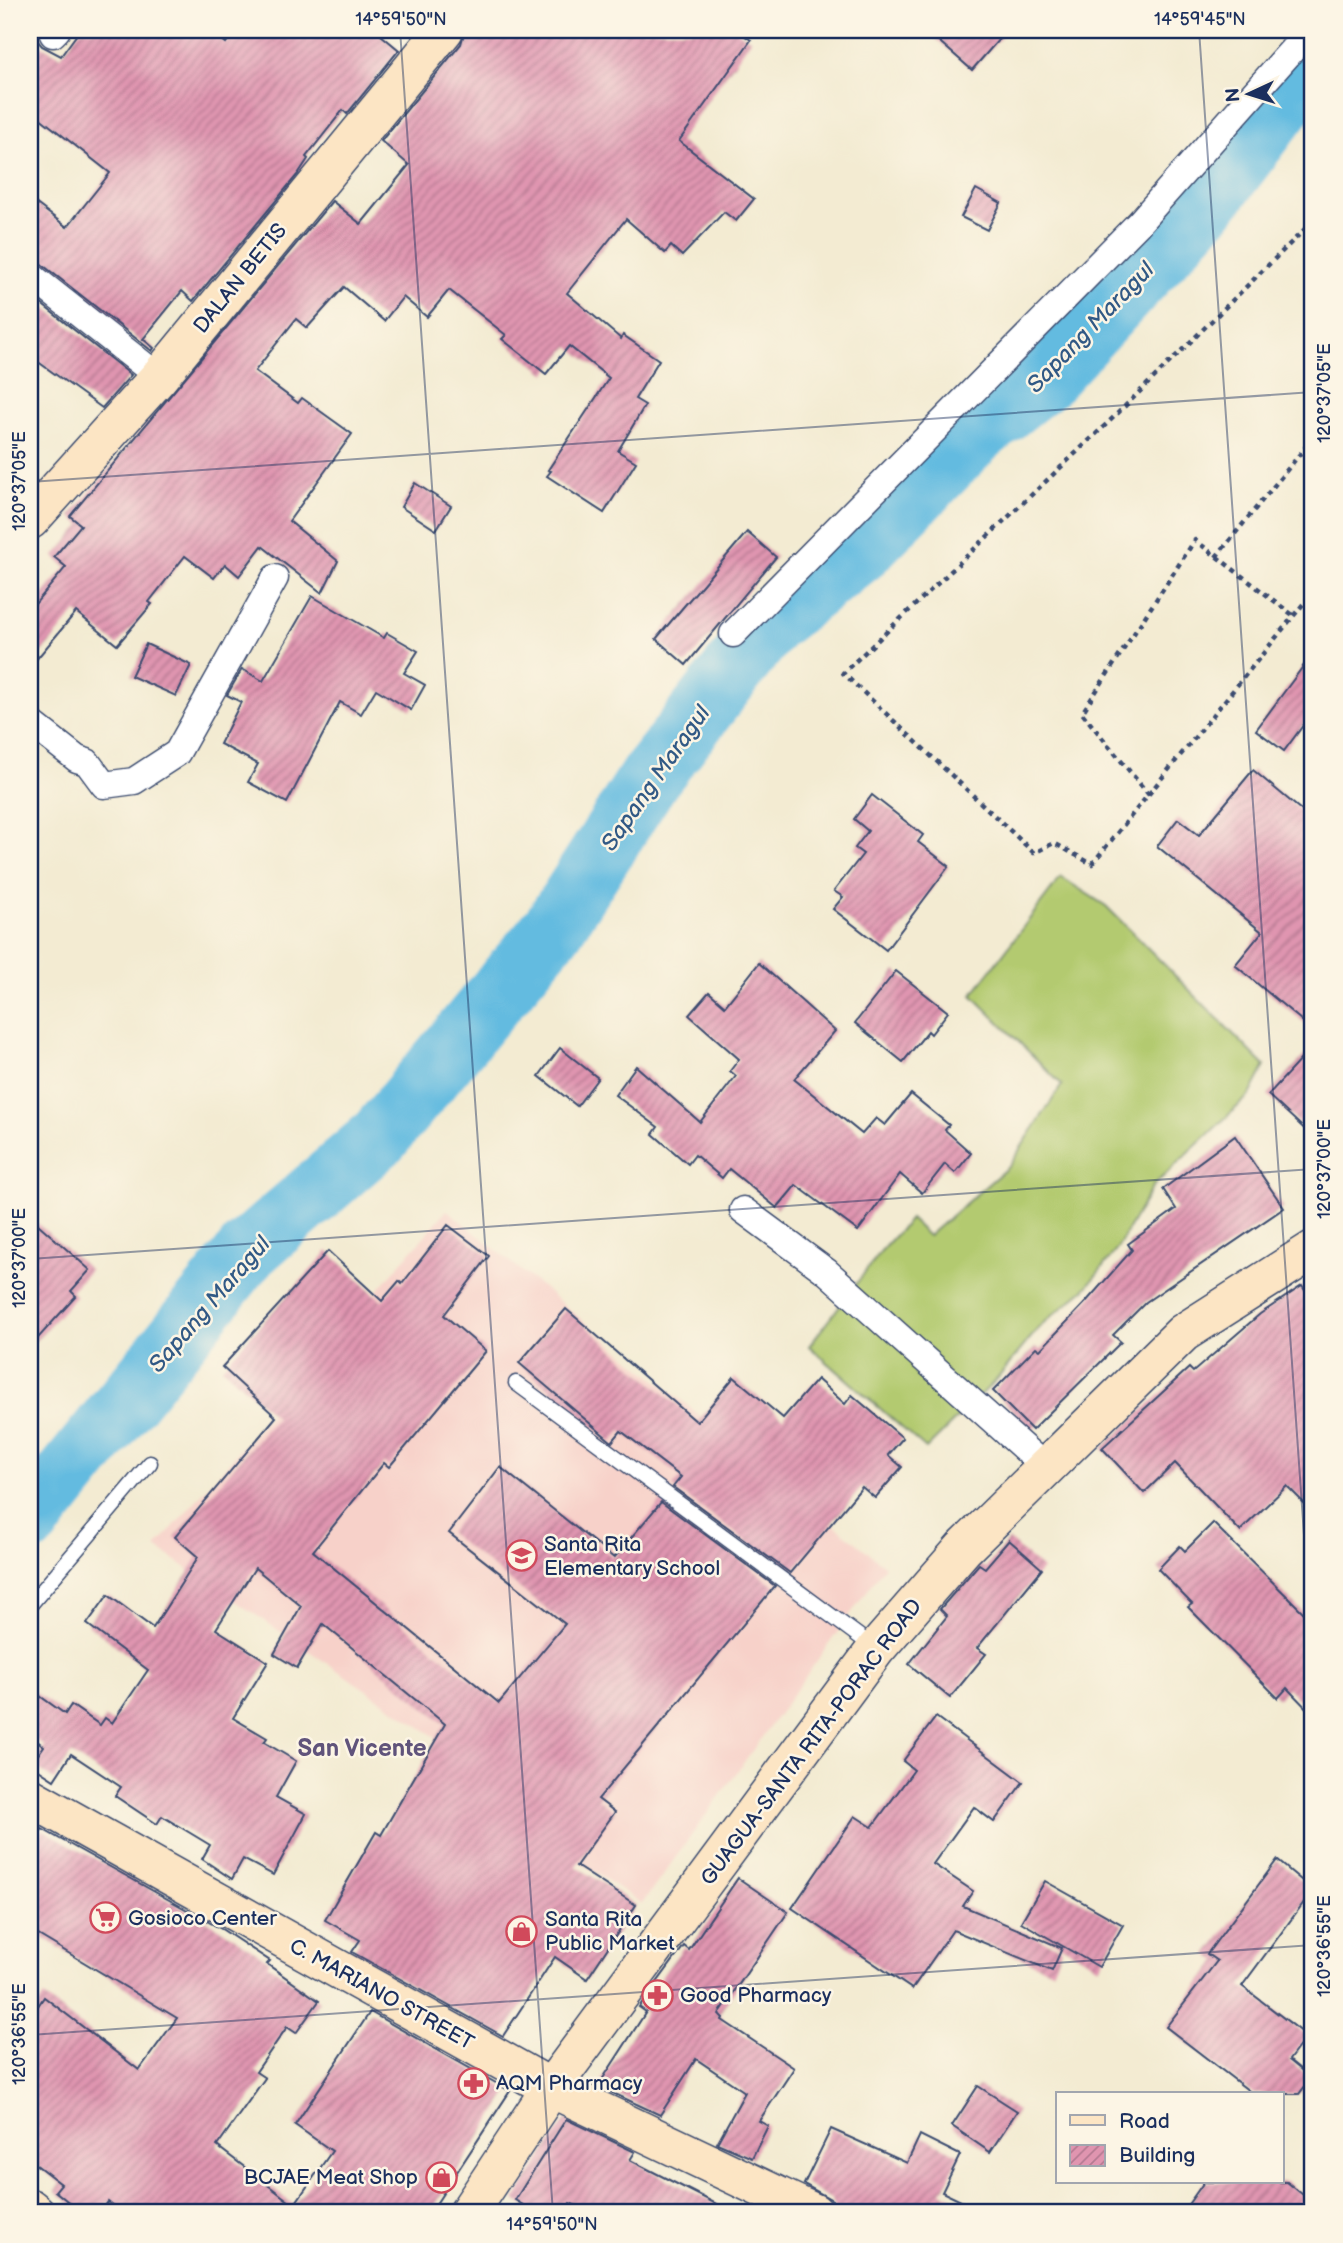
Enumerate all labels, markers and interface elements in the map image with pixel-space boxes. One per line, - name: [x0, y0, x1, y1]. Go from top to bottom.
- text: 14°59'50"N: [355, 9, 447, 30]
- text: 14°59'45"N: [1154, 9, 1246, 30]
- north arrow: [1214, 60, 1284, 130]
- text: N: [1222, 87, 1246, 103]
- street label: DALAN BETIS: [189, 218, 292, 338]
- water label: Sapang Maragul: [1021, 256, 1161, 399]
- text: 120°37'05"E: [1314, 343, 1335, 443]
- text: 120°37'05"E: [9, 431, 30, 531]
- water label: Sapang Maragul: [595, 700, 717, 857]
- text: 120°37'00"E: [1314, 1119, 1335, 1219]
- text: 120°37'00"E: [9, 1208, 30, 1308]
- water label: Sapang Maragul: [143, 1230, 277, 1379]
- place label: Santa Rita Elementary School: [544, 1532, 720, 1581]
- school or university icon: Santa Rita Elementary School: [504, 1539, 538, 1573]
- street label: GUAGUA-SANTA RITA-PORAC ROAD: [695, 1594, 927, 1890]
- district label: San Vicente: [297, 1734, 427, 1763]
- text: 120°36'55"E: [1314, 1895, 1335, 1997]
- supermarket icon: Gosioco Center: [88, 1901, 122, 1935]
- place label: Gosioco Center: [128, 1906, 277, 1931]
- place label: Santa Rita Public Market: [545, 1907, 675, 1956]
- shop icon: Santa Rita Public Market: [505, 1914, 539, 1948]
- street label: C. MARIANO STREET: [285, 1933, 479, 2056]
- pharmacy icon: Good Pharmacy: [640, 1978, 674, 2012]
- text: 120°36'55"E: [9, 1983, 30, 2085]
- place label: Good Pharmacy: [680, 1983, 832, 2008]
- pharmacy icon: AQM Pharmacy: [456, 2066, 490, 2100]
- place label: AQM Pharmacy: [496, 2071, 643, 2096]
- legend: [1056, 2092, 1284, 2184]
- text: Road: [1119, 2109, 1170, 2134]
- text: Building: [1119, 2143, 1195, 2168]
- shop icon: BCJAE Meat Shop: [424, 2160, 458, 2194]
- place label: BCJAE Meat Shop: [244, 2165, 418, 2190]
- text: 14°59'50"N: [506, 2214, 598, 2235]

